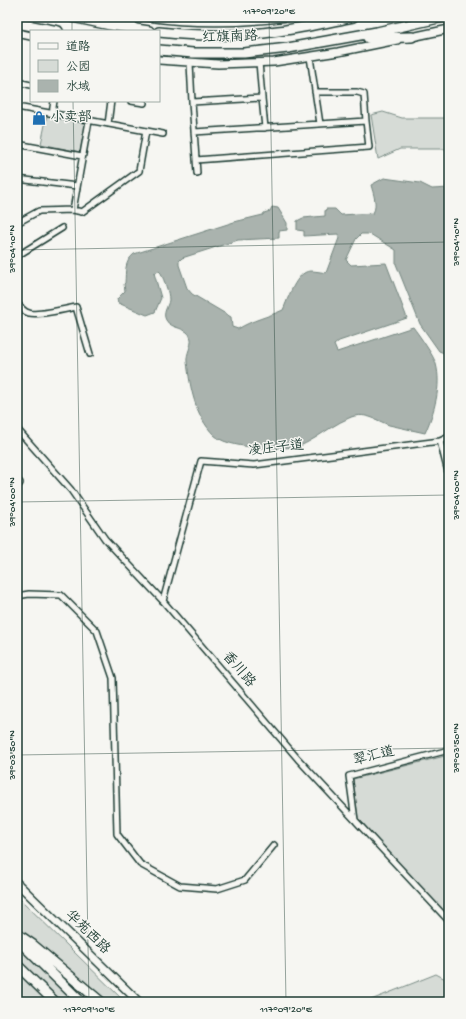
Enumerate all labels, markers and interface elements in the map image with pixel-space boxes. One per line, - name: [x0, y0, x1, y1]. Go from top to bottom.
- text: 117°09'20"E: [242, 6, 296, 18]
- street label: 红旗南路: [202, 28, 258, 47]
- legend: [30, 30, 160, 102]
- text: 道路: [66, 40, 90, 55]
- text: 公园: [66, 60, 90, 75]
- text: 水域: [66, 80, 90, 95]
- shop icon: 小卖部: [31, 110, 47, 126]
- place label: 小卖部: [50, 110, 92, 127]
- text: 39°04'10"N: [451, 218, 463, 267]
- text: 39°04'10"N: [7, 225, 19, 274]
- street label: 凌庄子道: [247, 438, 305, 460]
- text: 39°04'00"N: [451, 470, 463, 521]
- text: 39°04'00"N: [7, 477, 19, 528]
- street label: 香川路: [218, 648, 259, 691]
- text: 39°03'50"N: [451, 723, 463, 774]
- text: 39°03'50"N: [7, 730, 19, 781]
- street label: 翠汇道: [351, 743, 396, 770]
- street label: 华苑西路: [61, 907, 114, 959]
- text: 117°09'10"E: [62, 1004, 115, 1016]
- text: 117°09'20"E: [259, 1004, 313, 1016]

